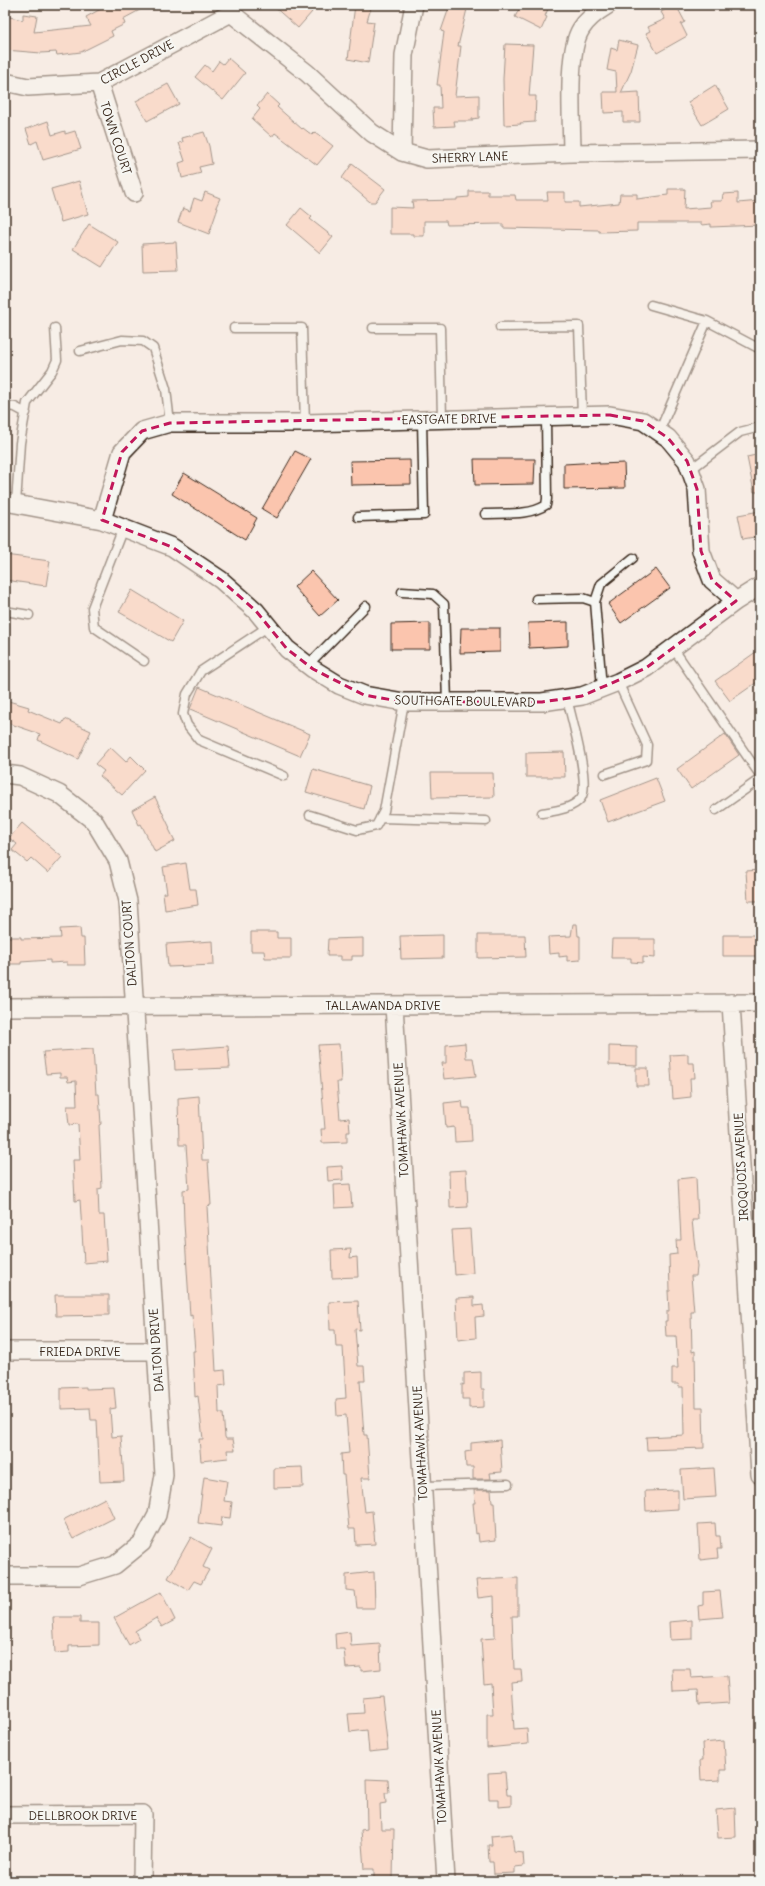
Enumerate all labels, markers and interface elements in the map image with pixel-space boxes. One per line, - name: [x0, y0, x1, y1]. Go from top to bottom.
- street label: CIRCLE DRIVE: [98, 36, 176, 88]
- street label: TOWN COURT: [97, 100, 135, 176]
- street label: SHERRY LANE: [431, 148, 509, 166]
- street label: EASTGATE DRIVE: [401, 411, 497, 427]
- street label: SOUTHGATE BOULEVARD: [394, 692, 536, 710]
- street label: DALTON COURT: [118, 899, 140, 987]
- street label: TALLAWANDA DRIVE: [325, 998, 441, 1013]
- street label: TOMAHAWK AVENUE: [390, 1062, 412, 1178]
- street label: IROQUOIS AVENUE: [731, 1112, 751, 1222]
- street label: DALTON DRIVE: [146, 1308, 166, 1392]
- street label: FRIEDA DRIVE: [39, 1344, 121, 1359]
- street label: TOMAHAWK AVENUE: [409, 1385, 431, 1501]
- street label: TOMAHAWK AVENUE: [428, 1709, 450, 1825]
- street label: DELLBROOK DRIVE: [29, 1808, 137, 1823]

